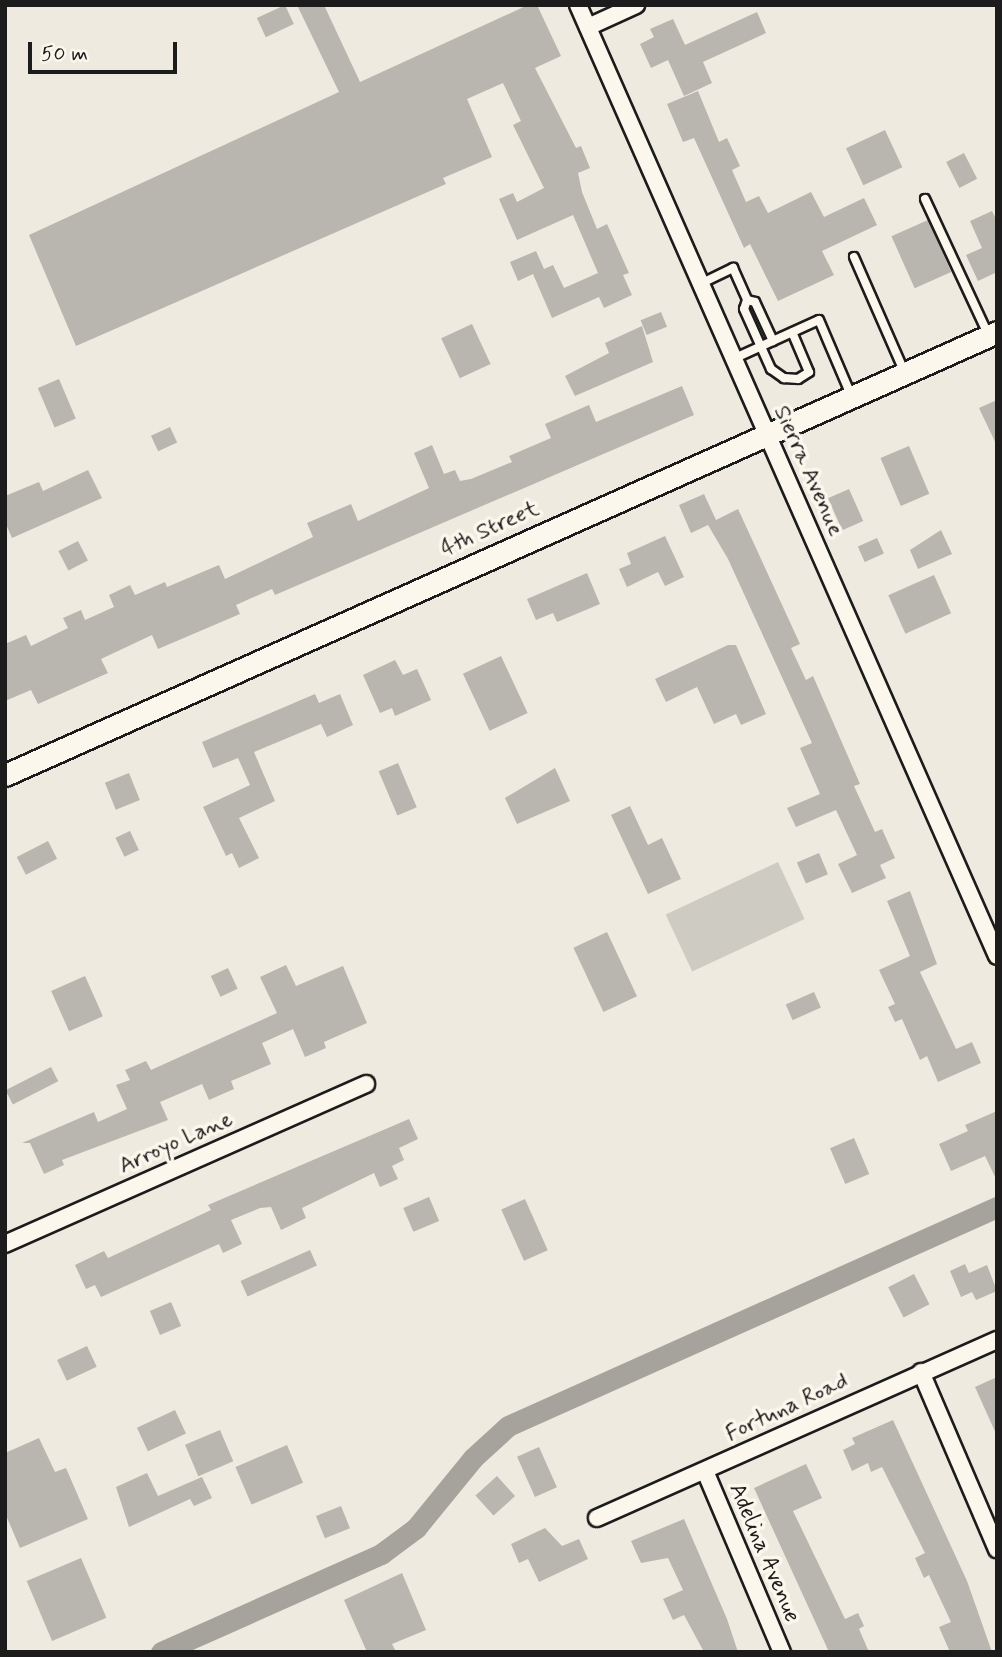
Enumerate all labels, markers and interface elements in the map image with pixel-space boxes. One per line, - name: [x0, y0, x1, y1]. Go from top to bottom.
- scale bar: [32, 28, 180, 72]
- text: 50 m: [41, 40, 88, 68]
- street label: Sierra Avenue: [767, 401, 849, 541]
- street label: 4th Street: [437, 495, 543, 563]
- street label: Arroyo Lane: [116, 1106, 236, 1180]
- street label: Fortuna Road: [722, 1368, 852, 1448]
- street label: Adelina Avenue: [722, 1478, 806, 1628]

